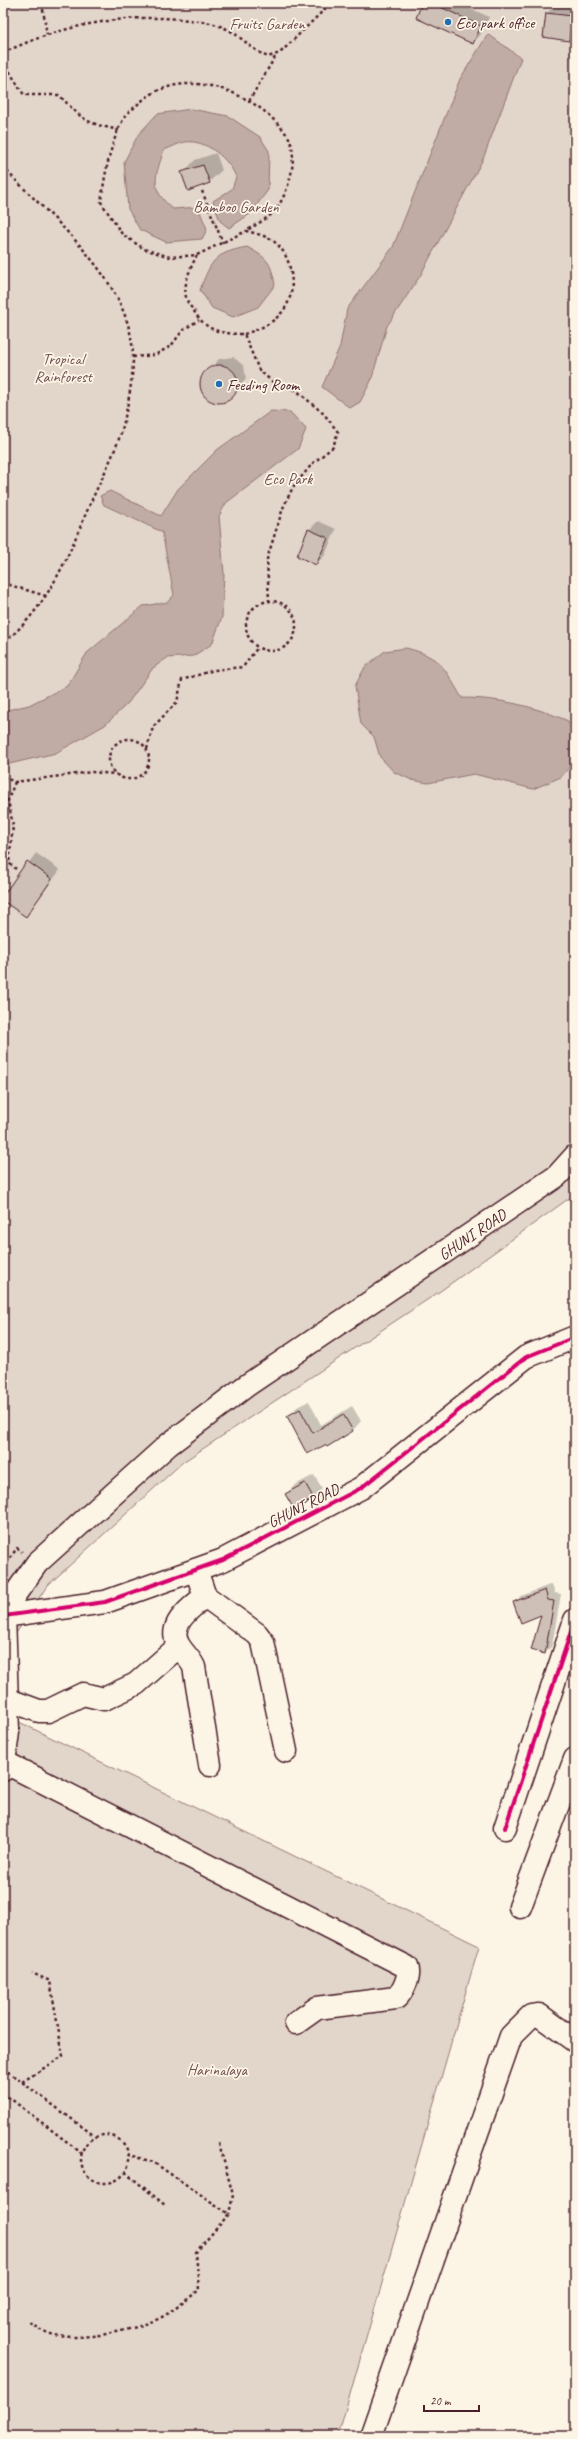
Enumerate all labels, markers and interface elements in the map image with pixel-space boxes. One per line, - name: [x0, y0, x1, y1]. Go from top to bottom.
- place label: Eco park office: [456, 13, 536, 33]
- park label: Fruits Garden: [229, 14, 305, 34]
- marker: Eco park office: [443, 17, 453, 27]
- park label: Bamboo Garden: [193, 197, 280, 217]
- park label: Tropical Rainforest: [34, 349, 94, 387]
- place label: Feeding Room: [227, 375, 301, 395]
- marker: Feeding Room: [214, 379, 224, 389]
- park label: Eco Park: [264, 469, 313, 489]
- street label: GHUNI ROAD: [435, 1204, 512, 1265]
- street label: GHUNI ROAD: [264, 1479, 344, 1532]
- park label: Harinalaya: [187, 2060, 248, 2080]
- scale bar: [424, 2387, 479, 2413]
- text: 20 m: [430, 2393, 452, 2409]

